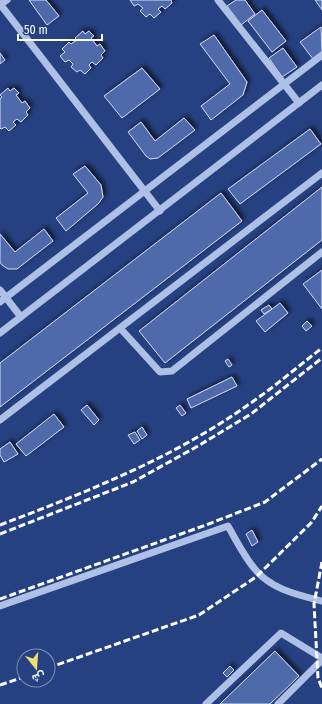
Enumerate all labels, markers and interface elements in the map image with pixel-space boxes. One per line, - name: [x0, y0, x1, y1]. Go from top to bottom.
- scale bar: [18, 16, 102, 42]
- text: 50 m: [24, 23, 48, 37]
- north arrow: [16, 648, 56, 688]
- text: ش: [31, 669, 47, 685]

